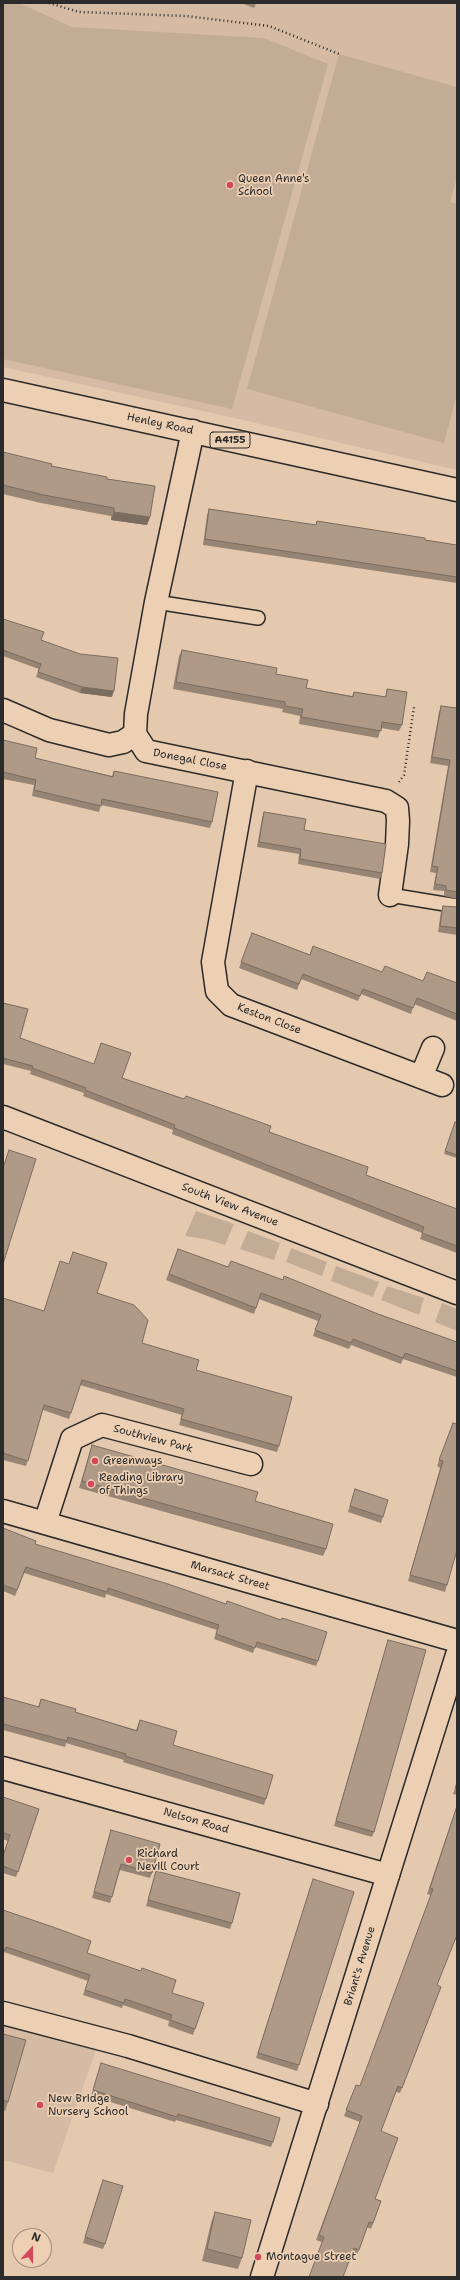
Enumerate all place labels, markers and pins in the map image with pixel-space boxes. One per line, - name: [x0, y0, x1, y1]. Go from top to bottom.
- place label: Queen Anne's School: [238, 172, 310, 198]
- marker: Queen Anne's School: [225, 180, 235, 190]
- place label: Greenways: [103, 1454, 162, 1468]
- marker: Greenways: [90, 1456, 100, 1466]
- place label: Reading Library of Things: [99, 1471, 184, 1497]
- marker: Reading Library of Things: [86, 1479, 96, 1489]
- place label: Richard Nevill Court: [137, 1847, 200, 1873]
- marker: Richard Nevill Court: [124, 1855, 134, 1865]
- place label: New Bridge Nursery School: [48, 2092, 128, 2118]
- marker: New Bridge Nursery School: [35, 2100, 45, 2110]
- place label: Montague Street: [266, 2250, 356, 2264]
- marker: Montague Street: [253, 2252, 263, 2262]

